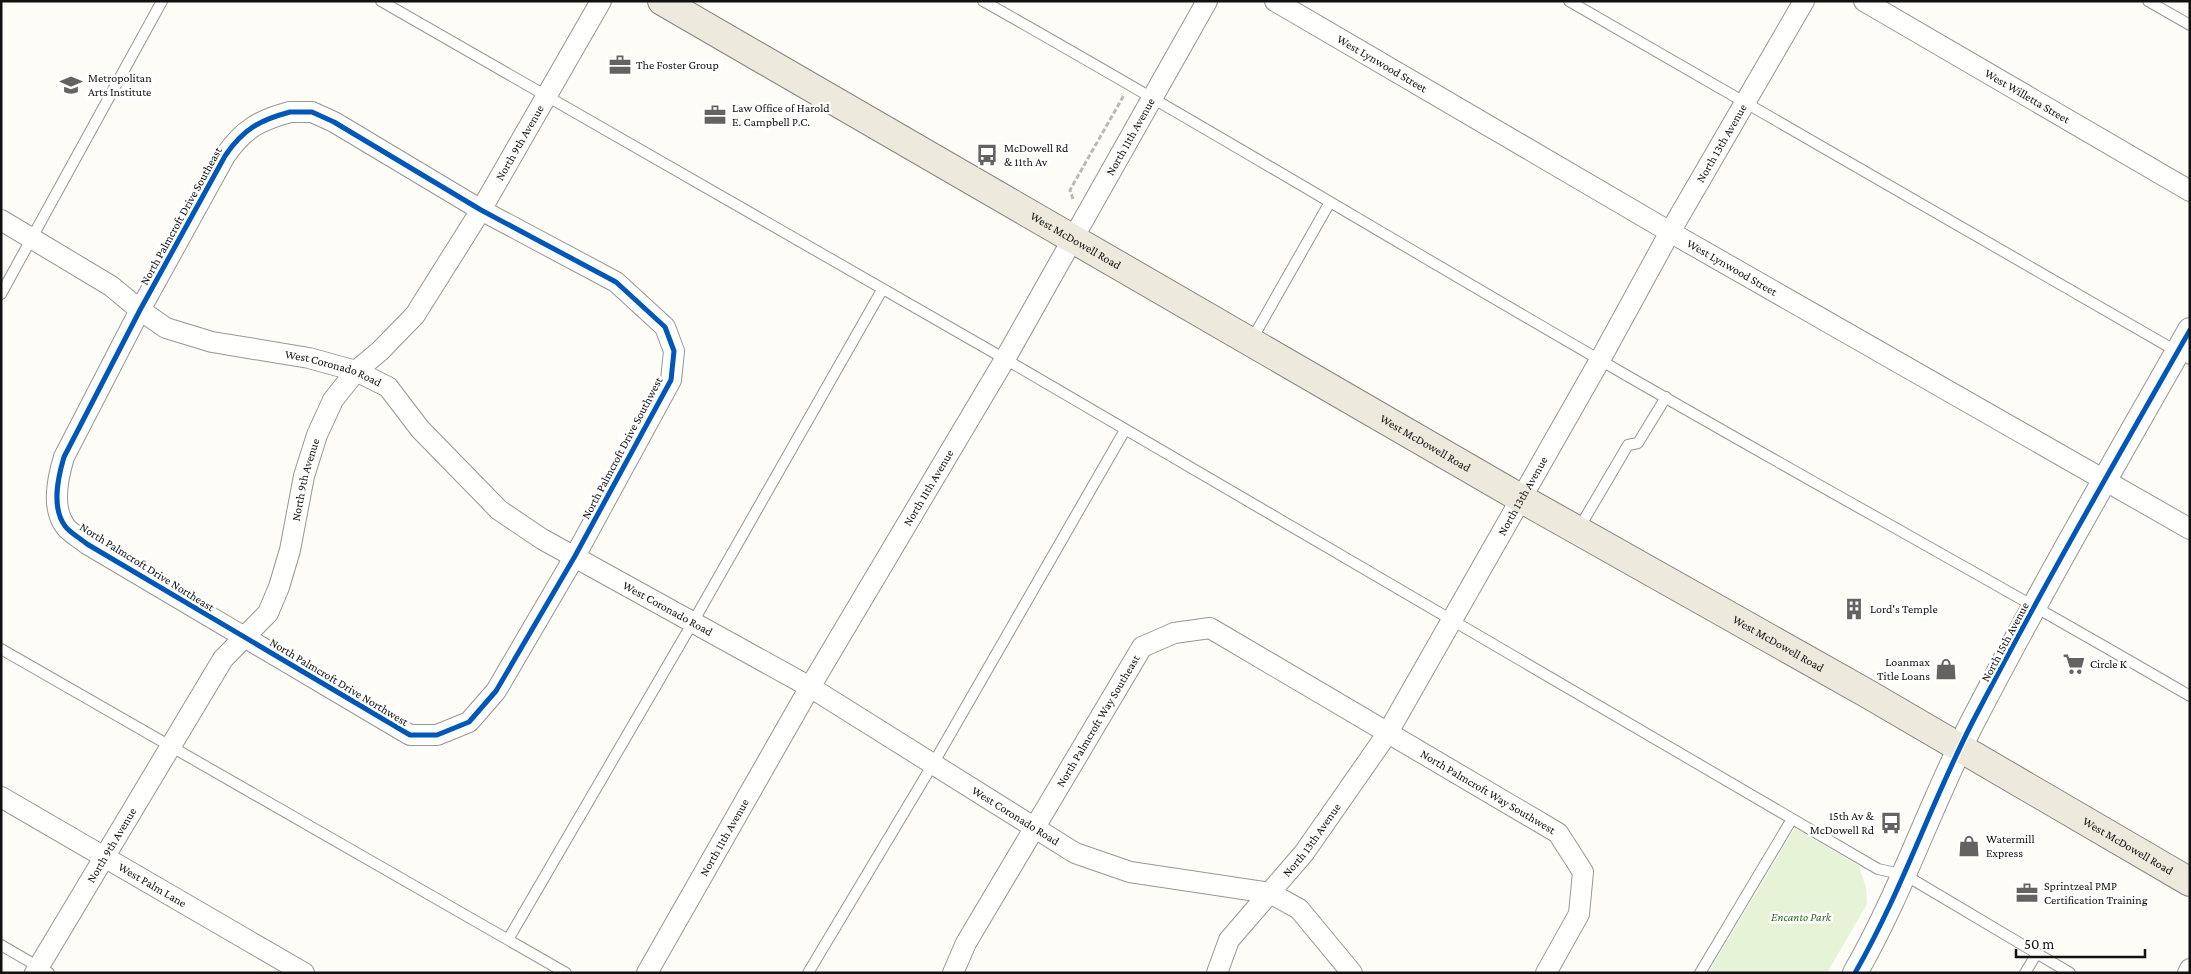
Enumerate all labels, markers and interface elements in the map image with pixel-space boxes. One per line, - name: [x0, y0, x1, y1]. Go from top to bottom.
- street label: West Lynwood Street: [1335, 32, 1430, 96]
- office icon: The Foster Group: [607, 52, 633, 78]
- place label: The Foster Group: [636, 58, 719, 72]
- street label: West Willetta Street: [1982, 66, 2073, 127]
- place label: Metropolitan Arts Institute: [88, 71, 152, 99]
- school or university icon: Metropolitan Arts Institute: [58, 72, 84, 98]
- street label: North 11th Avenue: [1103, 95, 1158, 178]
- place label: Law Office of Harold E. Campbell P.C.: [732, 101, 830, 129]
- street label: North 13th Avenue: [1693, 101, 1750, 185]
- street label: North 9th Avenue: [492, 102, 547, 183]
- office icon: Law Office of Harold E. Campbell P.C.: [702, 102, 728, 128]
- place label: McDowell Rd & 11th Av: [1004, 141, 1069, 169]
- bus stop icon: McDowell Rd & 11th Av: [974, 142, 1000, 168]
- street label: North Palmcroft Drive Southeast: [137, 144, 225, 288]
- street label: West McDowell Road: [1028, 209, 1124, 273]
- street label: West Lynwood Street: [1684, 236, 1781, 299]
- street label: West Coronado Road: [284, 347, 384, 390]
- street label: North Palmcroft Drive Southwest: [579, 374, 666, 521]
- street label: West McDowell Road: [1377, 411, 1474, 475]
- street label: North 9th Avenue: [289, 437, 322, 522]
- street label: North 11th Avenue: [900, 447, 957, 529]
- street label: North 13th Avenue: [1495, 454, 1551, 538]
- street label: North Palmcroft Drive Northeast: [77, 520, 218, 615]
- street label: West Coronado Road: [620, 578, 716, 639]
- building icon: Lord's Temple: [1841, 596, 1867, 622]
- street label: North 15th Avenue: [1978, 600, 2032, 684]
- place label: Lord's Temple: [1870, 602, 1938, 616]
- street label: West McDowell Road: [1730, 612, 1827, 675]
- street label: North Palmcroft Drive Northwest: [267, 635, 412, 729]
- street label: North Palmcroft Way Southeast: [1053, 651, 1143, 790]
- supermarket icon: Circle K: [2061, 651, 2087, 677]
- place label: Loanmax Title Loans: [1877, 655, 1930, 683]
- shop icon: Loanmax Title Loans: [1933, 656, 1959, 682]
- place label: Circle K: [2090, 657, 2127, 671]
- street label: North Palmcroft Way Southwest: [1418, 747, 1559, 838]
- street label: West Coronado Road: [969, 783, 1062, 849]
- street label: North 11th Avenue: [697, 796, 752, 879]
- street label: North 13th Avenue: [1280, 800, 1344, 880]
- street label: North 9th Avenue: [84, 805, 139, 885]
- place label: 15th Av & McDowell Rd: [1810, 809, 1875, 837]
- bus stop icon: 15th Av & McDowell Rd: [1878, 810, 1904, 836]
- street label: West McDowell Road: [2080, 814, 2176, 878]
- place label: Watermill Express: [1986, 832, 2035, 860]
- shop icon: Watermill Express: [1956, 833, 1982, 859]
- street label: West Palm Lane: [116, 860, 189, 910]
- place label: Sprintzeal PMP Certification Training: [2044, 879, 2148, 907]
- office icon: Sprintzeal PMP Certification Training: [2014, 880, 2040, 906]
- park label: Encanto Park: [1771, 910, 1832, 924]
- scale bar: [2016, 926, 2145, 958]
- text: 50 m: [2024, 936, 2054, 952]

